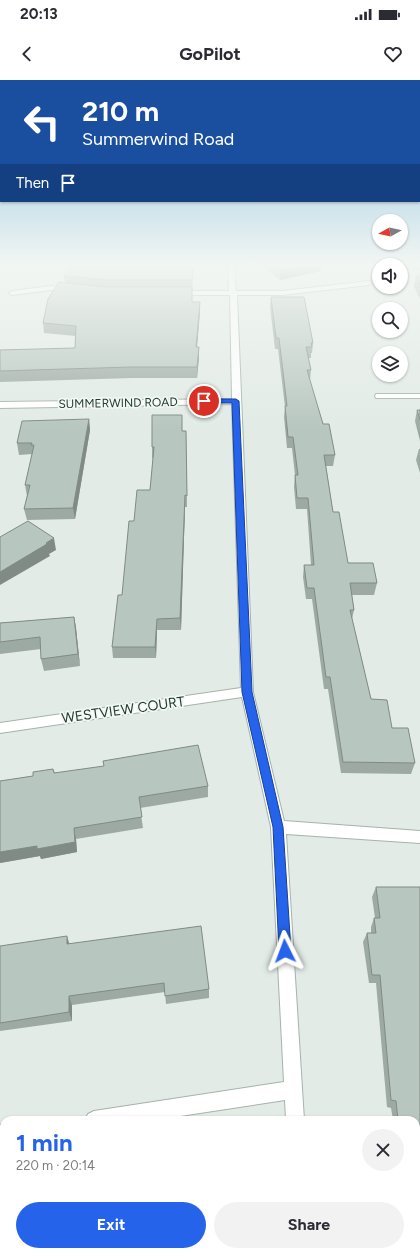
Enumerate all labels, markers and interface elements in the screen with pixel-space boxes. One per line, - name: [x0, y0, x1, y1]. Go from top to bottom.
- text: 20:13: [20, 5, 58, 23]
- icon: back: [16, 43, 38, 65]
- text: GoPilot: [179, 43, 241, 65]
- icon: heart: [382, 43, 404, 65]
- text: 210 m: [82, 94, 159, 128]
- icon: left: [16, 96, 68, 148]
- text: Summerwind Road: [82, 128, 234, 150]
- icon: arrive: [57, 172, 79, 194]
- text: Then: [16, 174, 49, 192]
- north arrow: [372, 214, 408, 250]
- map controls: [372, 214, 408, 382]
- button: sound: [372, 258, 408, 294]
- button: search: [372, 302, 408, 338]
- button: layers: [372, 346, 408, 382]
- pin: [187, 384, 221, 418]
- icon: arrive: [193, 390, 215, 412]
- street label: SUMMERWIND ROAD: [58, 395, 178, 411]
- street label: WESTVIEW COURT: [60, 693, 186, 727]
- position arrow: [264, 930, 306, 972]
- text: 1 min: [16, 1128, 73, 1157]
- button: close: [362, 1129, 404, 1171]
- text: 220 m · 20:14: [16, 1158, 95, 1173]
- button: Exit: [16, 1202, 206, 1248]
- button: Share: [214, 1202, 404, 1248]

